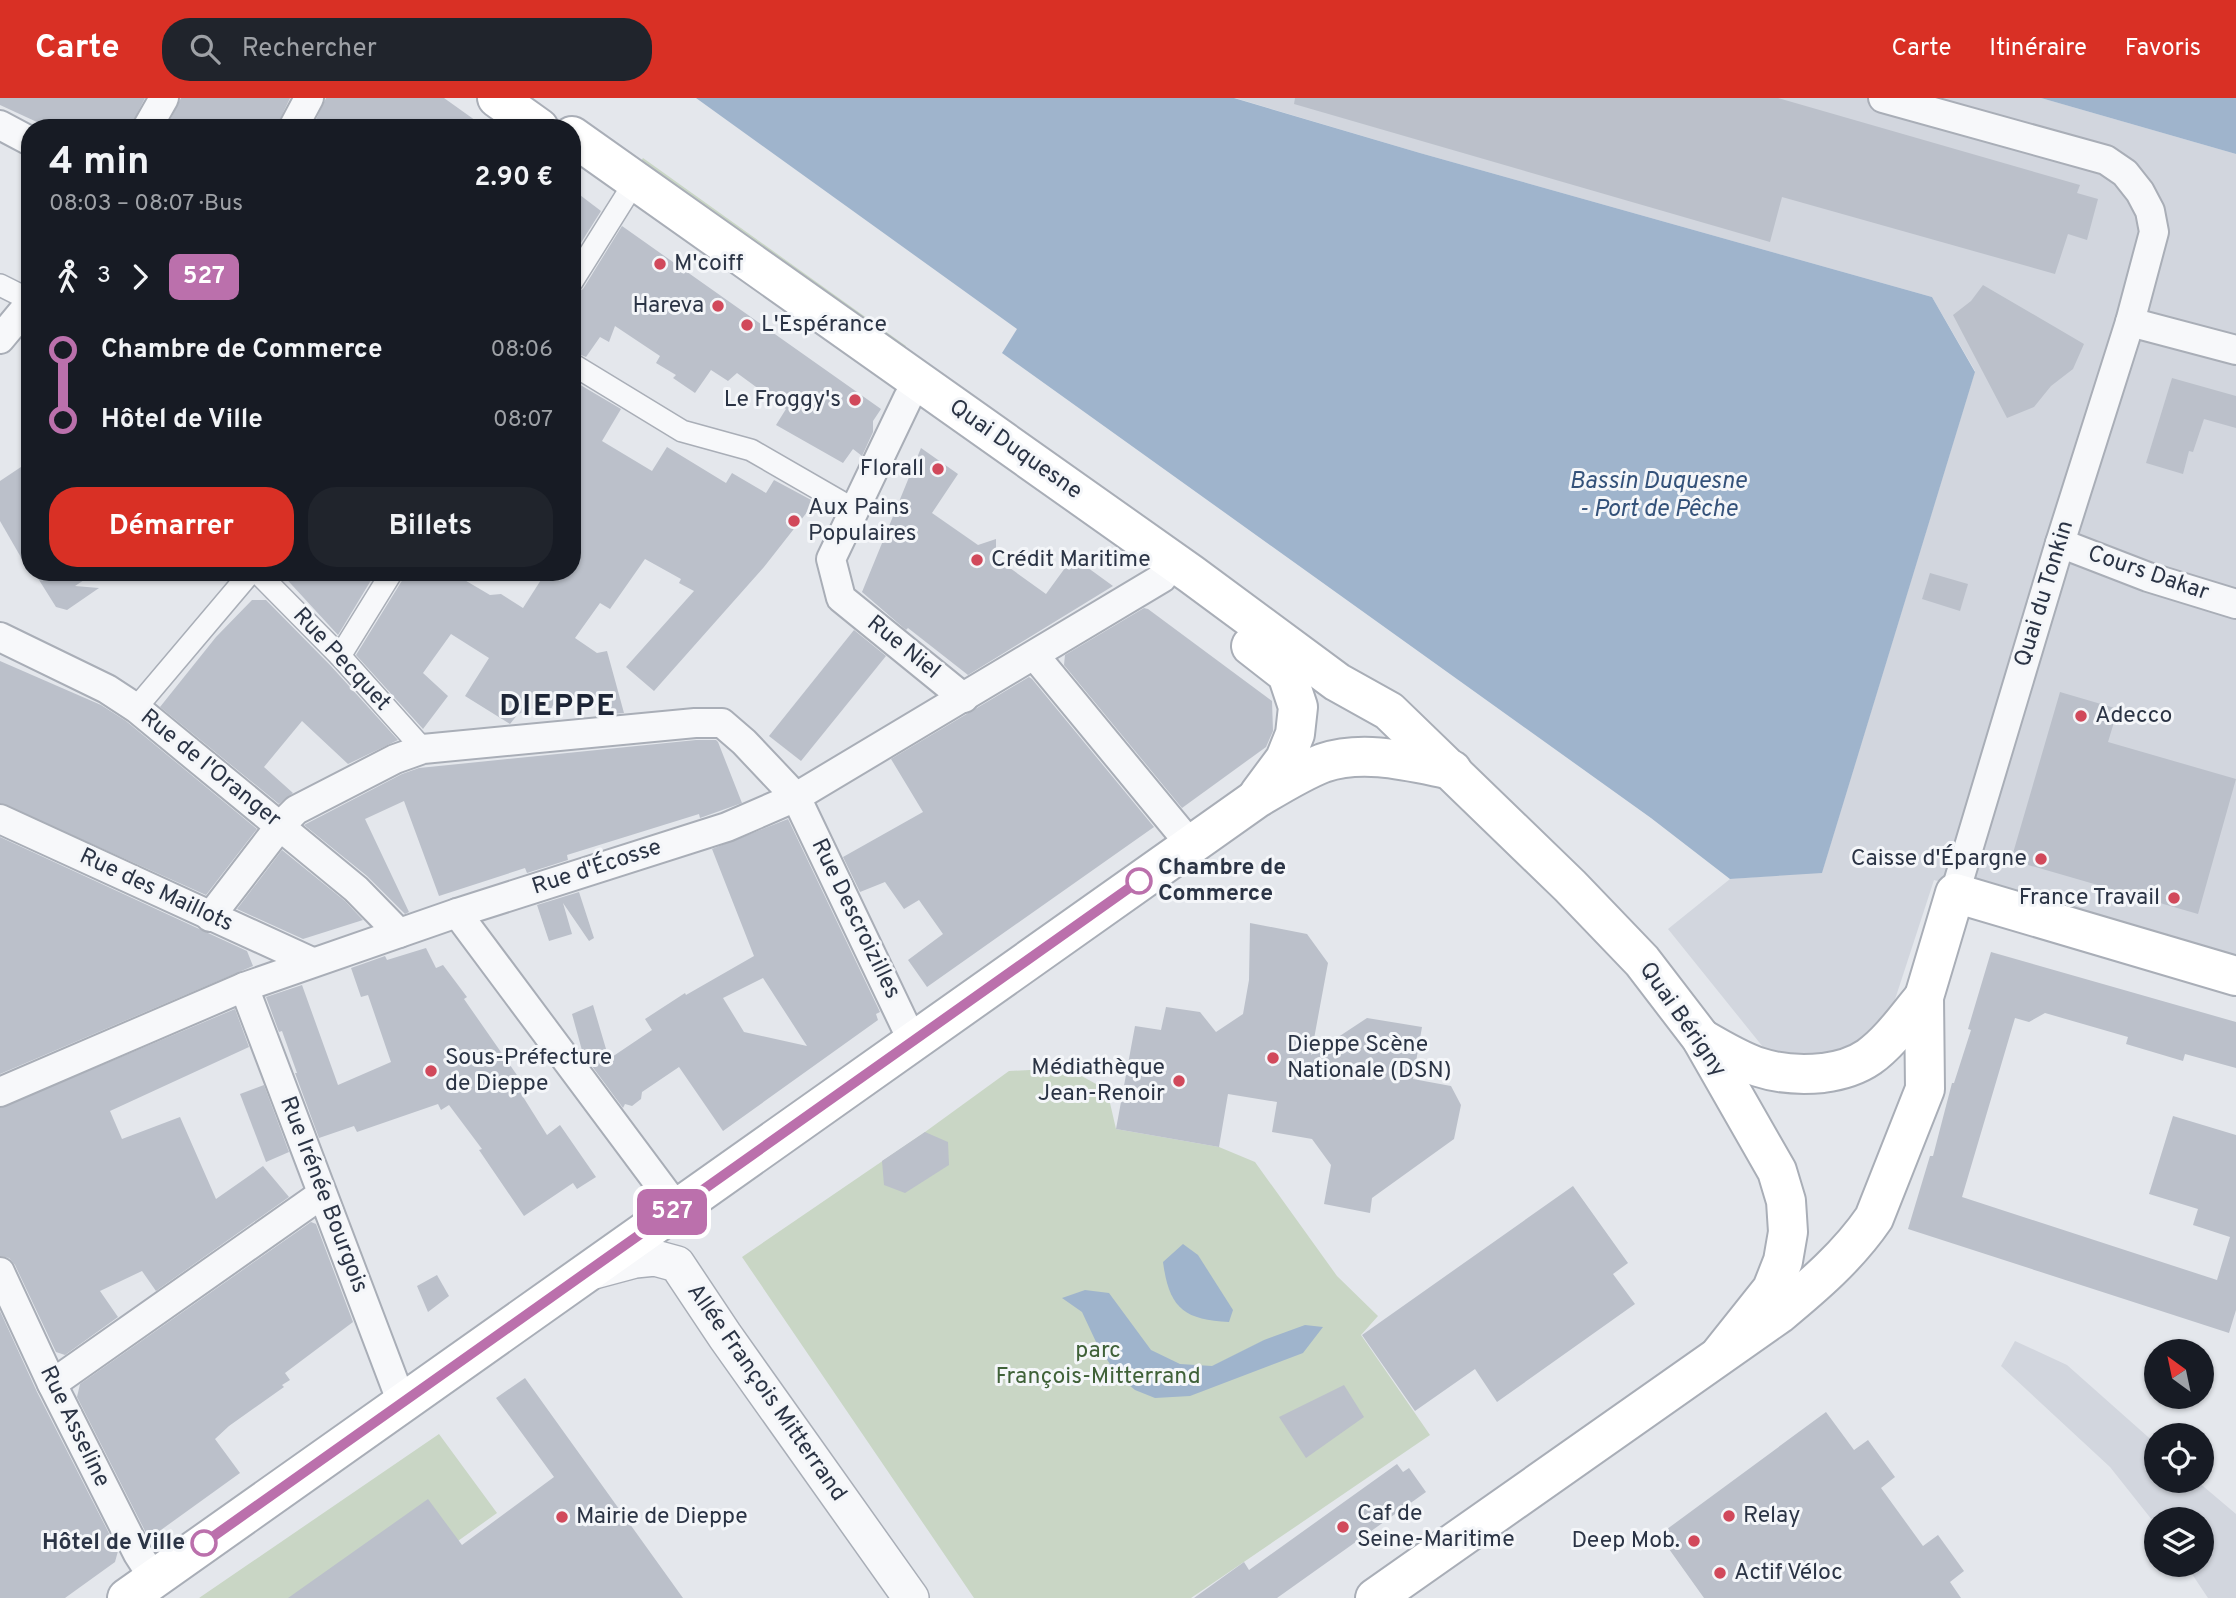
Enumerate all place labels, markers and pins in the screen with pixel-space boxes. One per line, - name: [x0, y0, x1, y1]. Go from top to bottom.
- place label: M'coiff: [674, 250, 744, 279]
- marker: M'coiff: [652, 256, 668, 272]
- place label: Hareva: [632, 292, 704, 321]
- marker: Hareva: [710, 298, 726, 314]
- place label: L'Espérance: [761, 311, 887, 340]
- marker: L'Espérance: [739, 317, 755, 333]
- place label: Le Froggy's: [724, 386, 841, 415]
- marker: Le Froggy's: [847, 392, 863, 408]
- place label: Florall: [860, 455, 924, 484]
- marker: Florall: [930, 461, 946, 477]
- place label: Aux Pains Populaires: [808, 494, 917, 549]
- marker: Aux Pains Populaires: [786, 513, 802, 529]
- place label: Crédit Maritime: [991, 546, 1151, 575]
- marker: Crédit Maritime: [969, 552, 985, 568]
- place label: Adecco: [2095, 702, 2172, 731]
- marker: Adecco: [2073, 708, 2089, 724]
- place label: Caisse d'Épargne: [1851, 844, 2027, 874]
- marker: Caisse d'Épargne: [2033, 851, 2049, 867]
- place label: Chambre de Commerce: [1158, 854, 1286, 909]
- marker: Chambre de Commerce: [1126, 868, 1152, 894]
- place label: France Travail: [2019, 884, 2160, 913]
- marker: France Travail: [2166, 890, 2182, 906]
- place label: Dieppe Scène Nationale (DSN): [1287, 1031, 1452, 1086]
- place label: Sous-Préfecture de Dieppe: [445, 1044, 612, 1099]
- marker: Dieppe Scène Nationale (DSN): [1265, 1050, 1281, 1066]
- place label: Médiathèque Jean-Renoir: [1031, 1054, 1165, 1109]
- marker: Sous-Préfecture de Dieppe: [423, 1063, 439, 1079]
- marker: Médiathèque Jean-Renoir: [1171, 1073, 1187, 1089]
- place label: Caf de Seine-Maritime: [1357, 1500, 1515, 1555]
- place label: Relay: [1743, 1502, 1800, 1531]
- place label: Mairie de Dieppe: [576, 1503, 748, 1532]
- marker: Relay: [1721, 1508, 1737, 1524]
- marker: Mairie de Dieppe: [554, 1509, 570, 1525]
- marker: Caf de Seine-Maritime: [1335, 1519, 1351, 1535]
- place label: Deep Mob.: [1571, 1527, 1680, 1556]
- place label: Hôtel de Ville: [42, 1529, 185, 1558]
- marker: Hôtel de Ville: [191, 1530, 217, 1556]
- marker: Deep Mob.: [1686, 1533, 1702, 1549]
- place label: Actif Véloc: [1734, 1559, 1843, 1588]
- marker: Actif Véloc: [1712, 1565, 1728, 1581]

